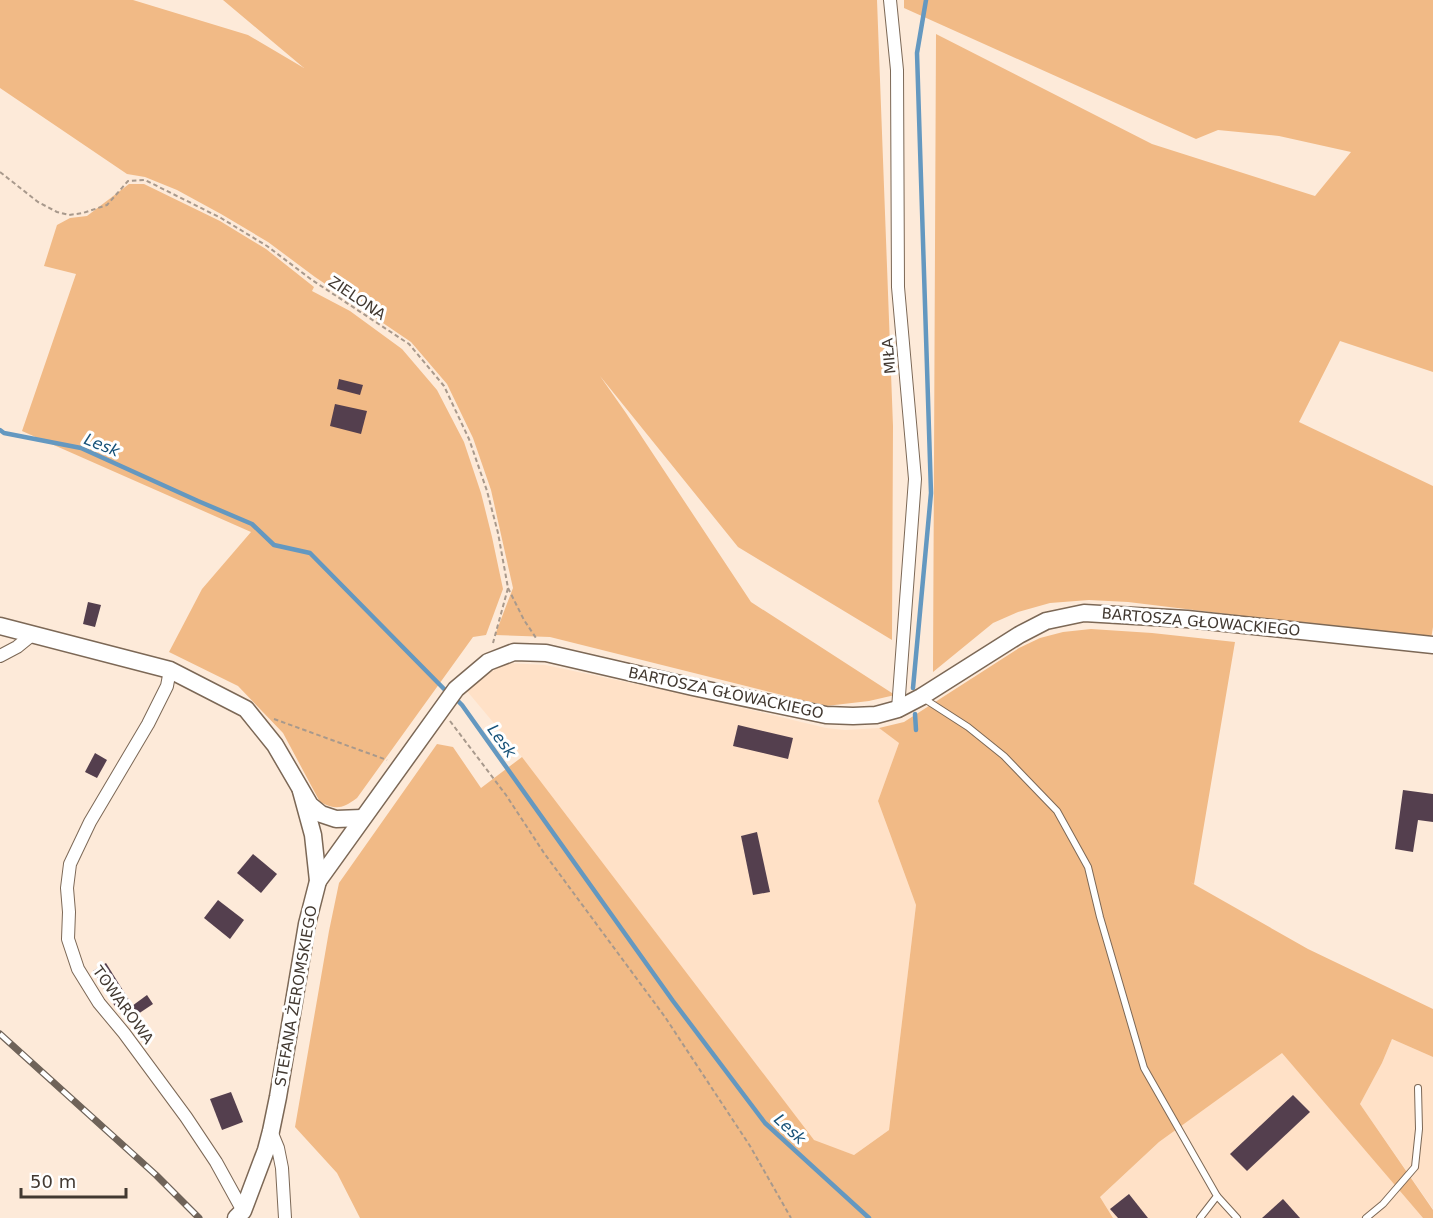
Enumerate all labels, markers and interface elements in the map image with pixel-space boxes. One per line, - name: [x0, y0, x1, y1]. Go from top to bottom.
- street label: ZIELONA: [325, 272, 390, 324]
- street label: MIŁA: [878, 337, 900, 375]
- water label: Lesk: [82, 429, 123, 461]
- street label: BARTOSZA GŁOWACKIEGO: [1101, 604, 1301, 640]
- street label: BARTOSZA GŁOWACKIEGO: [627, 663, 825, 723]
- water label: Lesk: [484, 721, 521, 762]
- street label: STEFANA ŻEROMSKIEGO: [270, 904, 321, 1088]
- street label: TOWAROWA: [88, 962, 158, 1048]
- water label: Lesk: [770, 1110, 810, 1149]
- scale bar: [21, 1161, 126, 1199]
- text: 50 m: [30, 1171, 76, 1192]

